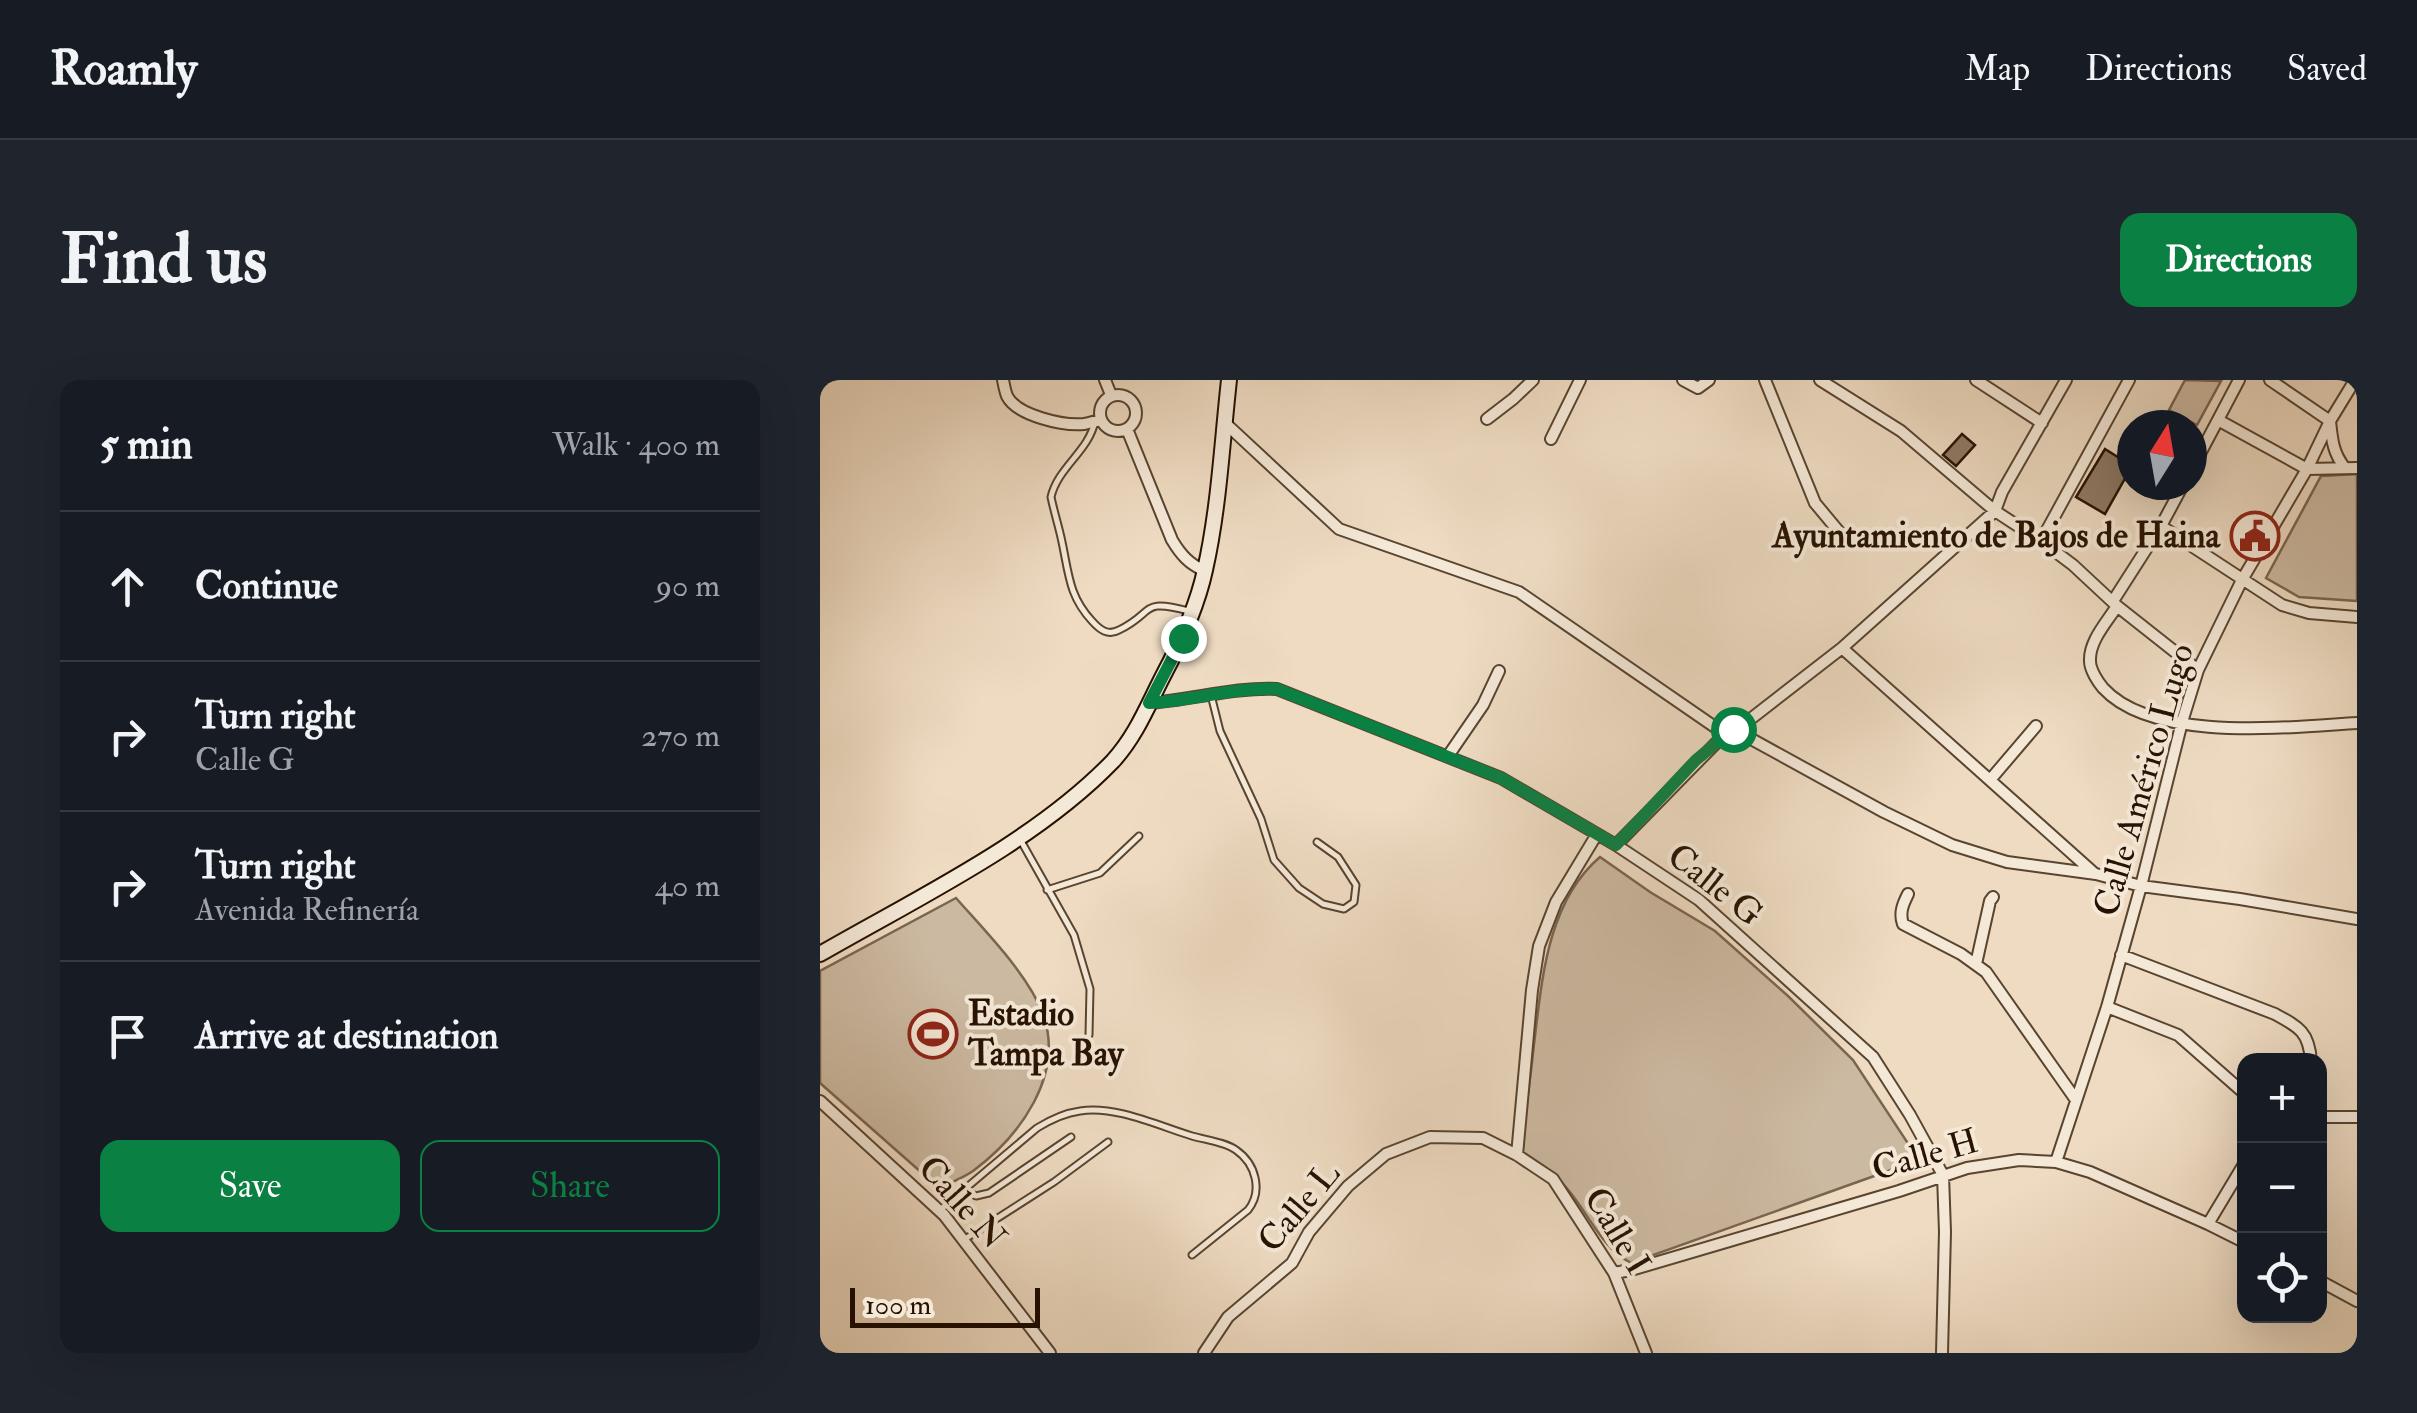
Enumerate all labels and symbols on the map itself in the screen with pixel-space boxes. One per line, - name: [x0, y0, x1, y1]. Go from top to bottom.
- north arrow: [2117, 410, 2207, 500]
- public building icon: Ayuntamiento de Bajos de Haina: [2229, 510, 2281, 562]
- place label: Ayuntamiento de Bajos de Haina: [1770, 514, 2222, 559]
- route end: [1161, 616, 1207, 662]
- street label: Calle Américo Lugo: [2084, 639, 2204, 921]
- route start: [1711, 707, 1757, 753]
- street label: Calle G: [1658, 834, 1772, 936]
- place label: Estadio Tampa Bay: [967, 992, 1125, 1077]
- sports icon: Estadio Tampa Bay: [907, 1008, 959, 1060]
- street label: Calle H: [1867, 1119, 1983, 1191]
- street label: Calle N: [909, 1147, 1016, 1259]
- street label: Calle L: [1248, 1153, 1350, 1261]
- street label: Calle I: [1574, 1179, 1660, 1283]
- scale bar: [850, 1283, 1040, 1328]

